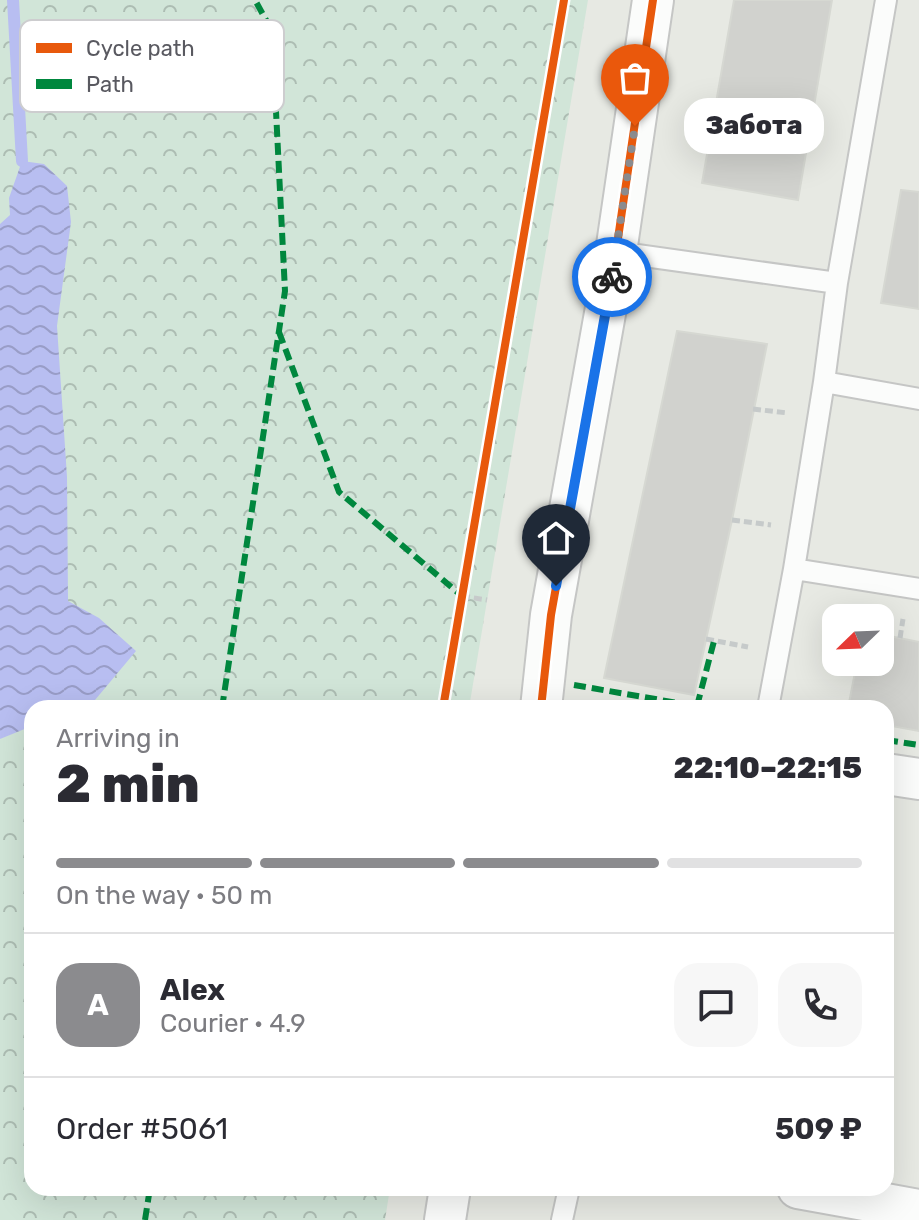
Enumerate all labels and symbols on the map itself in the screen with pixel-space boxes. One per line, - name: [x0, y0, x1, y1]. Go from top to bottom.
- legend: [20, 20, 284, 112]
- text: Cycle path: [86, 35, 195, 62]
- pin: [601, 44, 669, 126]
- text: Path: [86, 71, 134, 98]
- callout: Забота: [683, 98, 823, 154]
- courier: [572, 237, 652, 317]
- pin: [522, 504, 590, 586]
- north arrow: [822, 604, 894, 676]

